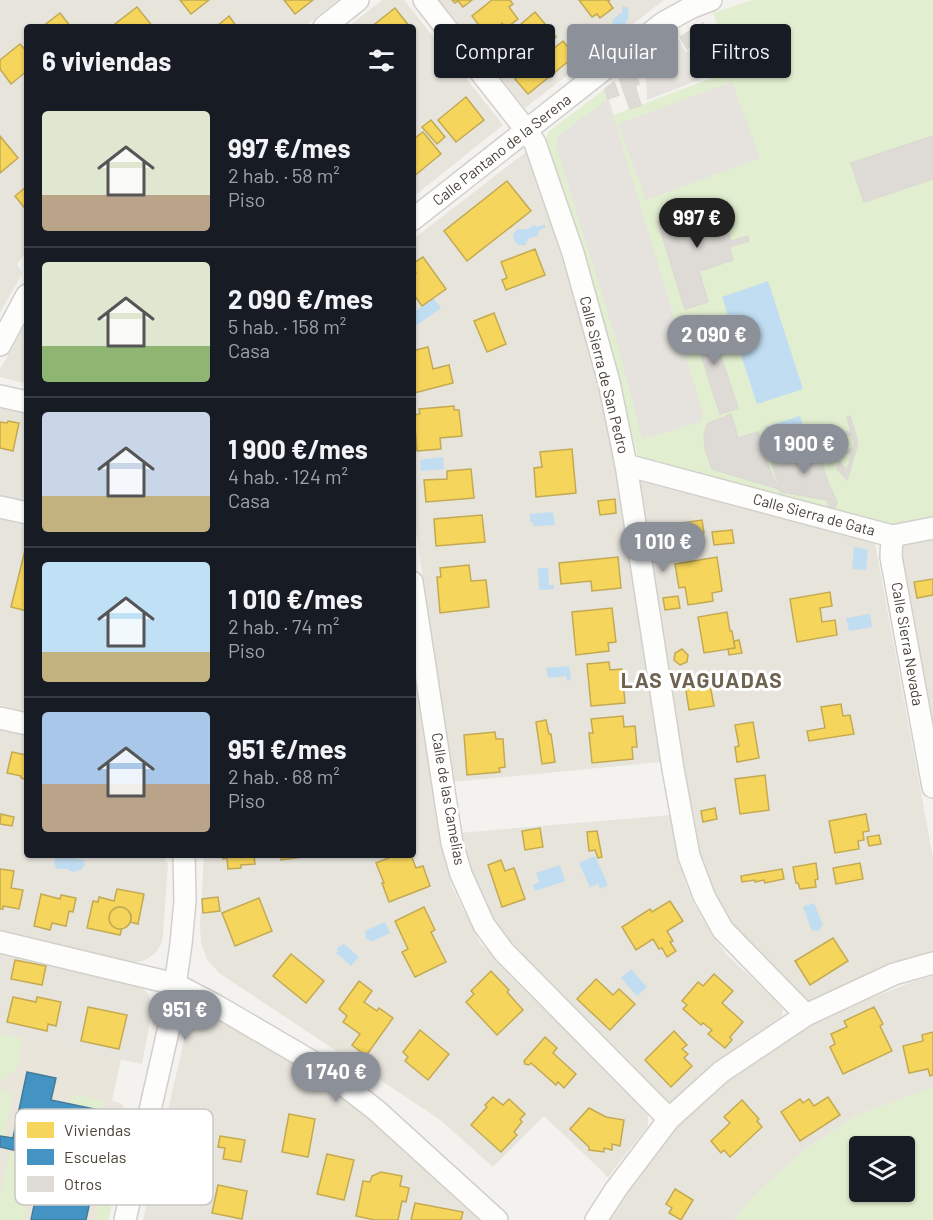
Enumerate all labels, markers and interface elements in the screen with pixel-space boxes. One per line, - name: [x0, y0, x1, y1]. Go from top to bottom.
- chip: Comprar: [434, 24, 555, 78]
- chip: Alquilar: [567, 24, 678, 78]
- chip: Filtros: [690, 24, 791, 78]
- icon: filters: [365, 44, 398, 77]
- text: 6 viviendas: [42, 45, 171, 76]
- street label: Calle Pantano de la Serena: [429, 90, 574, 209]
- text: 997 €/mes: [228, 132, 350, 163]
- icon: home: [90, 135, 162, 207]
- text: 2 hab. · 58 m²: [228, 163, 340, 187]
- text: Piso: [228, 187, 265, 211]
- pin: 997 €: [655, 198, 739, 249]
- text: 997 €: [673, 205, 721, 229]
- text: 2 090 €/mes: [228, 283, 373, 314]
- icon: home: [90, 286, 162, 358]
- street label: Calle Sierra de San Pedro: [577, 294, 633, 455]
- text: 5 hab. · 158 m²: [228, 314, 346, 338]
- pin: 2 090 €: [659, 315, 769, 366]
- text: 2 090 €: [681, 322, 747, 346]
- text: Casa: [228, 338, 270, 362]
- pin: 1 900 €: [749, 424, 859, 475]
- text: 1 900 €: [773, 431, 835, 455]
- text: 1 900 €/mes: [228, 433, 368, 464]
- icon: home: [90, 436, 162, 508]
- text: 4 hab. · 124 m²: [228, 464, 348, 488]
- text: Casa: [228, 488, 270, 512]
- street label: Calle Sierra de Gata: [751, 489, 877, 539]
- pin: 1 010 €: [608, 522, 718, 573]
- text: 1 010 €: [634, 529, 692, 553]
- street label: Calle Sierra Nevada: [888, 581, 928, 707]
- text: 1 010 €/mes: [228, 583, 363, 614]
- icon: home: [90, 586, 162, 658]
- text: 2 hab. · 74 m²: [228, 614, 340, 638]
- text: Piso: [228, 638, 265, 662]
- district label: LAS VAGUADAS: [621, 667, 783, 692]
- street label: Calle de las Camelias: [428, 731, 470, 866]
- text: 951 €/mes: [228, 733, 347, 764]
- icon: home: [90, 736, 162, 808]
- text: 2 hab. · 68 m²: [228, 764, 340, 788]
- text: Piso: [228, 788, 265, 812]
- pin: 951 €: [143, 990, 227, 1041]
- text: 951 €: [163, 997, 207, 1021]
- pin: 1 740 €: [281, 1052, 391, 1103]
- text: 1 740 €: [305, 1059, 367, 1083]
- legend: [15, 1109, 213, 1205]
- text: Viviendas: [64, 1120, 131, 1139]
- map controls: [849, 1136, 915, 1202]
- button: layers: [849, 1136, 915, 1202]
- text: Escuelas: [64, 1147, 126, 1166]
- text: Otros: [64, 1174, 102, 1193]

